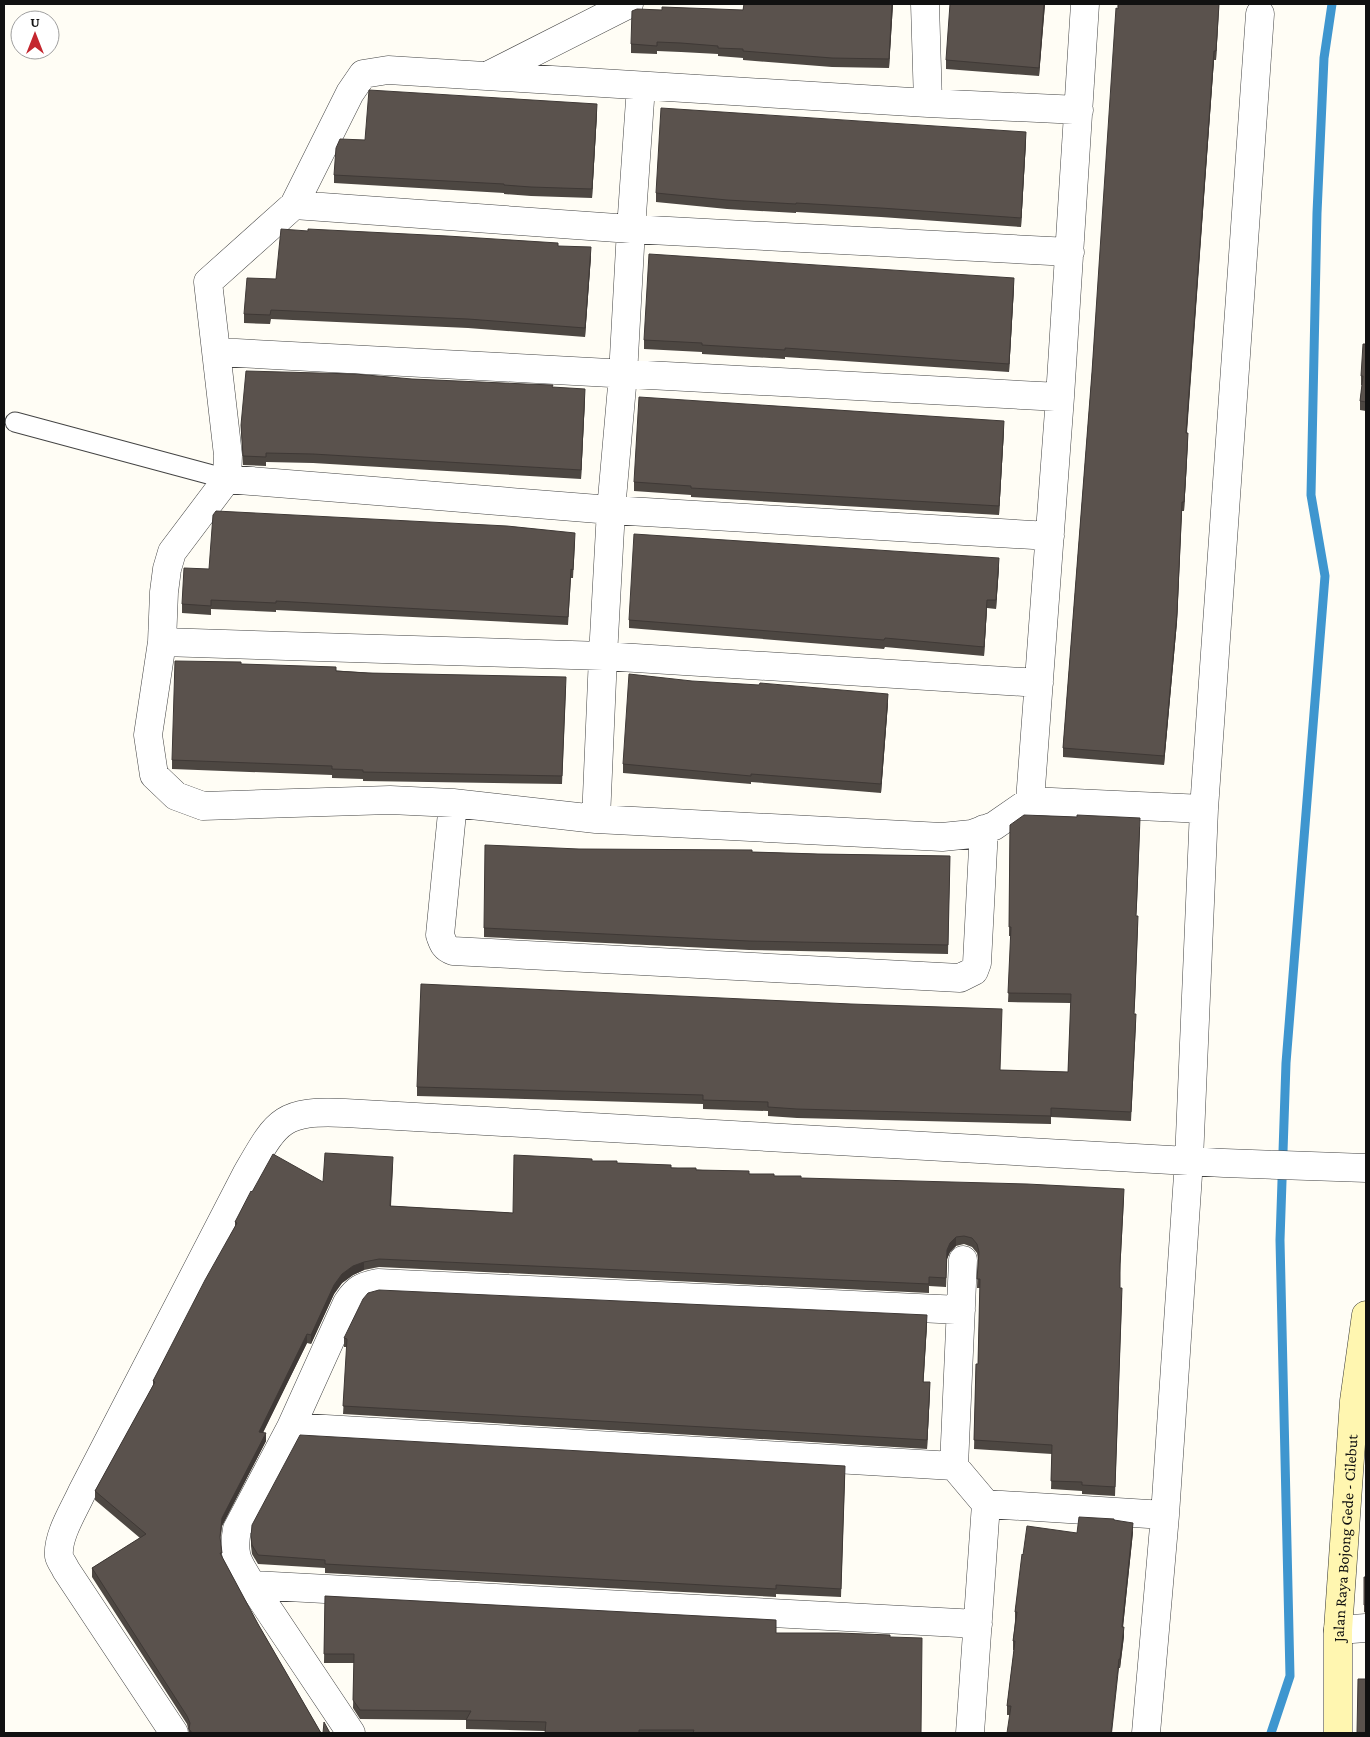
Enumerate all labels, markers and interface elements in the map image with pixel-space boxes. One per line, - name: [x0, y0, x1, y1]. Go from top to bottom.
- north arrow: [10, 10, 60, 60]
- text: U: [30, 14, 40, 30]
- street label: Jalan Raya Bojong Gede - Cilebut: [1330, 1433, 1361, 1644]

